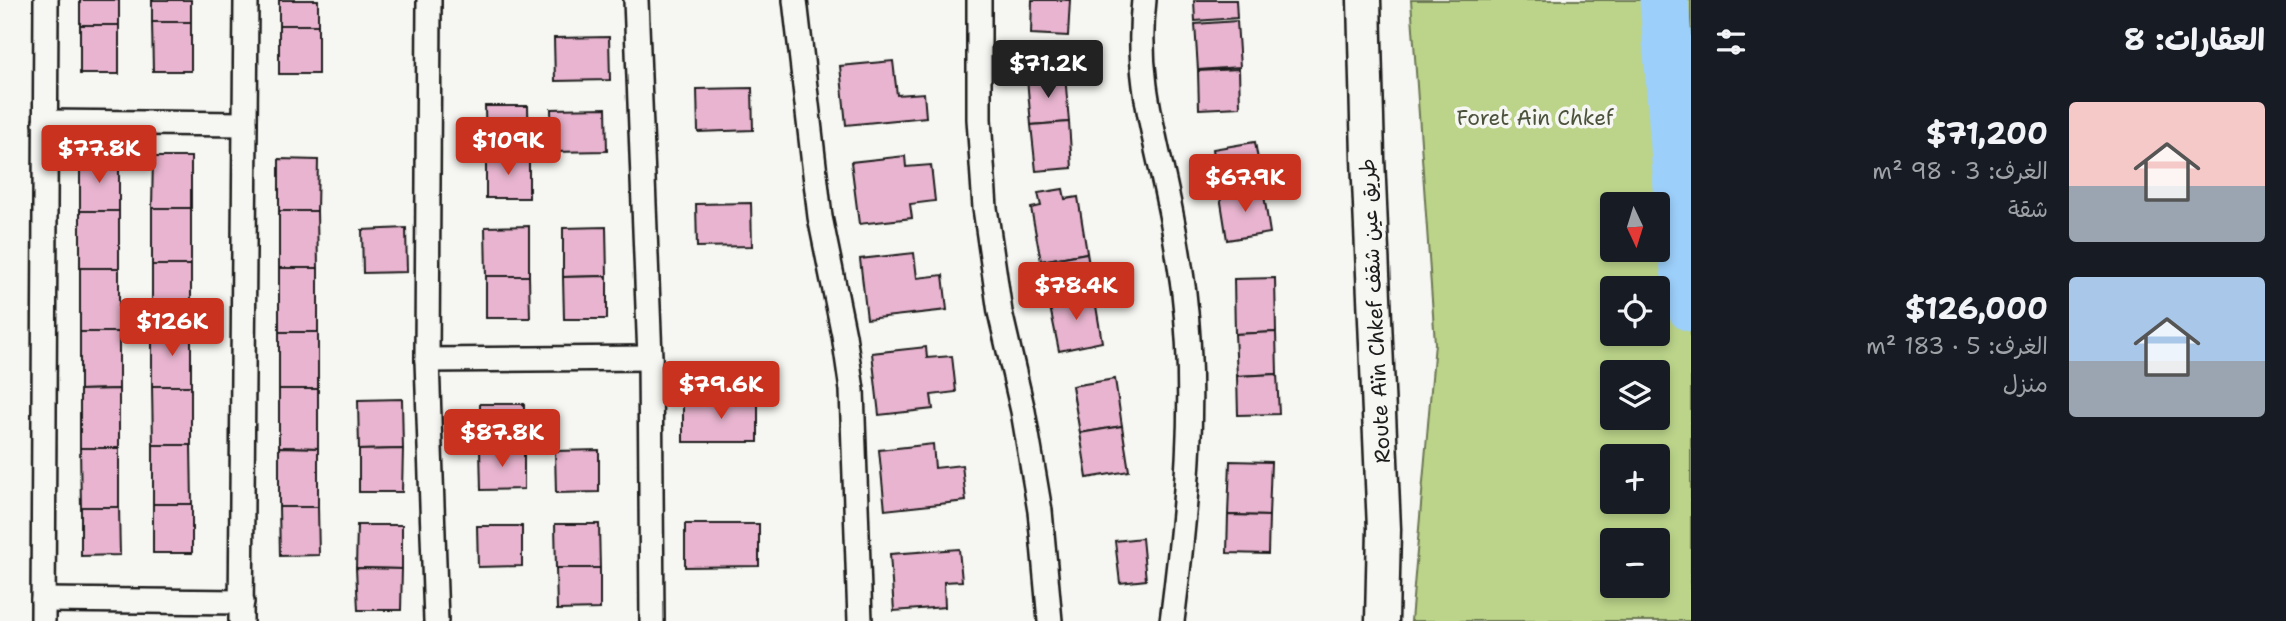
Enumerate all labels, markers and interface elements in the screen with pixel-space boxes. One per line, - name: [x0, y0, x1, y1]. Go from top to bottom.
- text: العقارات: 8: [2124, 19, 2265, 60]
- icon: filters: [1712, 23, 1750, 61]
- pin: $71.2K: [991, 41, 1105, 100]
- text: $71.2K: [1009, 48, 1087, 78]
- park label: Foret Ain Chkef: [1456, 104, 1614, 132]
- text: $71,200: [1926, 113, 2048, 154]
- pin: $109K: [459, 118, 557, 177]
- pin: $77.8K: [42, 125, 156, 185]
- text: $109K: [472, 125, 544, 155]
- icon: home: [2125, 130, 2209, 214]
- text: $77.8K: [57, 133, 141, 163]
- pin: $67.9K: [1188, 154, 1302, 214]
- text: الغرف: 3 · 98 m²: [1872, 156, 2048, 186]
- street label: Route Aïn Chkef طريق عين شقف: [1353, 158, 1397, 464]
- text: $67.9K: [1205, 162, 1285, 192]
- north arrow: [1600, 192, 1670, 262]
- map controls: [1600, 192, 1670, 598]
- text: شقة: [2008, 194, 2048, 224]
- pin: $78.4K: [1019, 262, 1133, 322]
- text: $78.4K: [1034, 270, 1118, 300]
- button: locate: [1600, 276, 1670, 346]
- text: $126,000: [1905, 288, 2048, 329]
- pin: $126K: [123, 298, 221, 358]
- icon: home: [2125, 305, 2209, 389]
- text: $126K: [136, 306, 208, 336]
- text: الغرف: 5 · 183 m²: [1866, 331, 2048, 361]
- button: layers: [1600, 360, 1670, 430]
- pin: $79.6K: [664, 362, 778, 421]
- text: $79.6K: [678, 369, 764, 399]
- text: منزل: [2003, 369, 2048, 399]
- pin: $87.8K: [445, 410, 559, 469]
- text: $87.8K: [460, 417, 544, 447]
- button: +: [1600, 444, 1670, 514]
- button: −: [1600, 528, 1670, 598]

